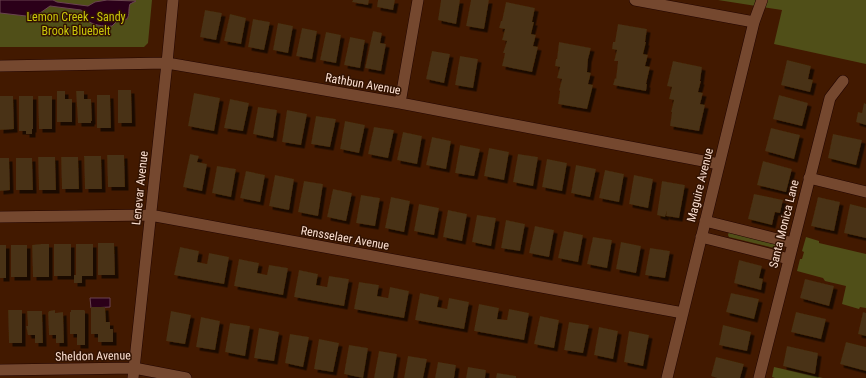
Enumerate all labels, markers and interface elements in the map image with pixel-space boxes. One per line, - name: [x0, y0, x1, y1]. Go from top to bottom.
- park label: Lemon Creek - Sandy Brook Bluebelt: [26, 10, 126, 38]
- street label: Rathbun Avenue: [324, 70, 402, 98]
- street label: Maguire Avenue: [684, 146, 716, 223]
- street label: Lenevar Avenue: [129, 150, 151, 226]
- street label: Santa Monica Lane: [766, 178, 802, 270]
- street label: Rensselaer Avenue: [300, 223, 391, 253]
- street label: Sheldon Avenue: [55, 348, 131, 364]

